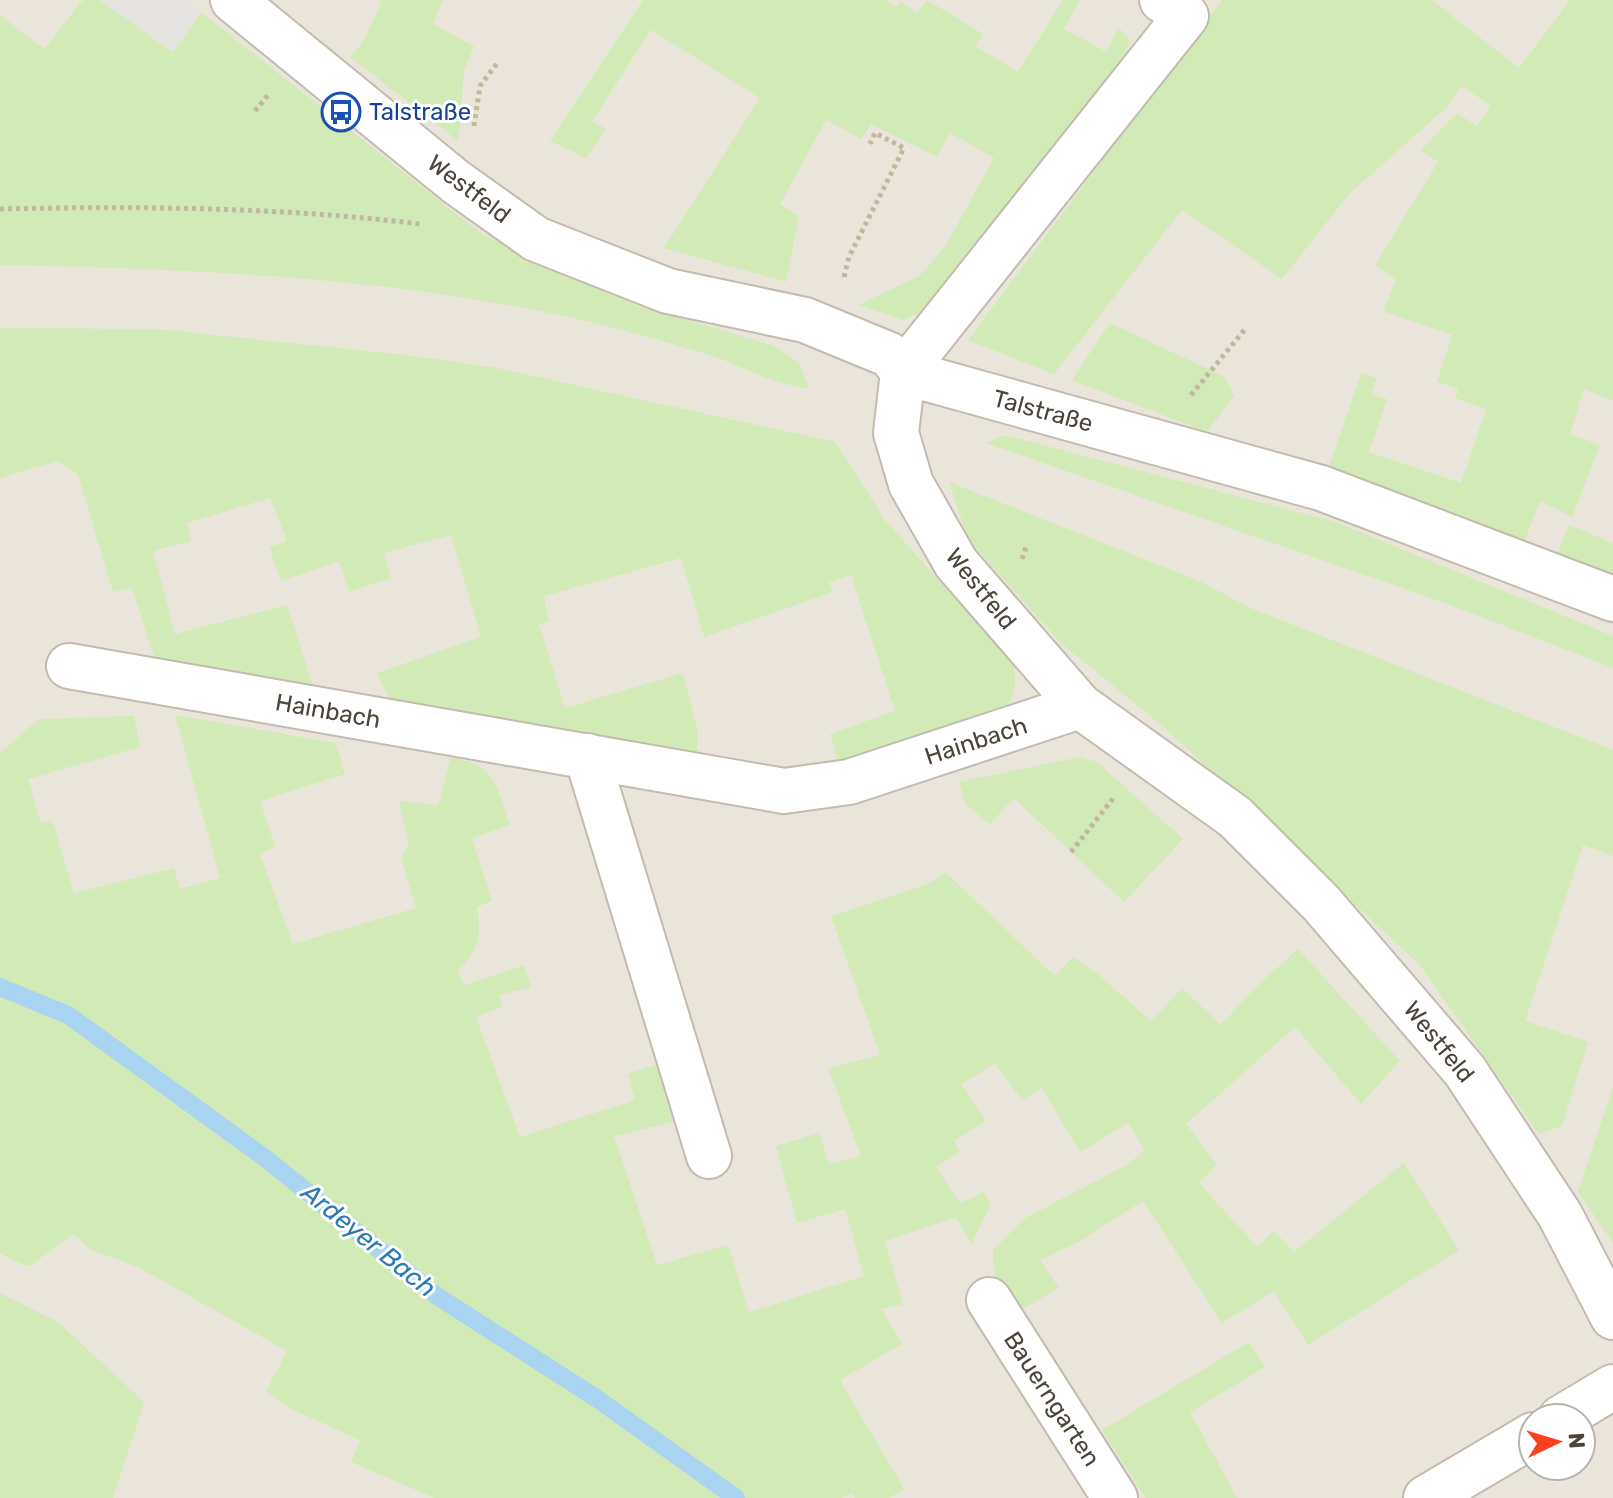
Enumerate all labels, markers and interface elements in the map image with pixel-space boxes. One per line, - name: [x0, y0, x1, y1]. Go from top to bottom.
- bus stop icon: Talstraße: [320, 91, 362, 133]
- place label: Talstraße: [369, 98, 471, 126]
- street label: Westfeld: [422, 149, 516, 229]
- street label: Talstraße: [990, 384, 1096, 438]
- street label: Westfeld: [940, 543, 1022, 635]
- street label: Hainbach: [273, 688, 383, 734]
- street label: Hainbach: [921, 711, 1031, 771]
- street label: Westfeld: [1398, 996, 1480, 1088]
- water label: Ardeyer Bach: [294, 1176, 442, 1304]
- street label: Bauerngarten: [998, 1326, 1106, 1472]
- north arrow: [1517, 1402, 1597, 1482]
- text: N: [1562, 1432, 1590, 1449]

